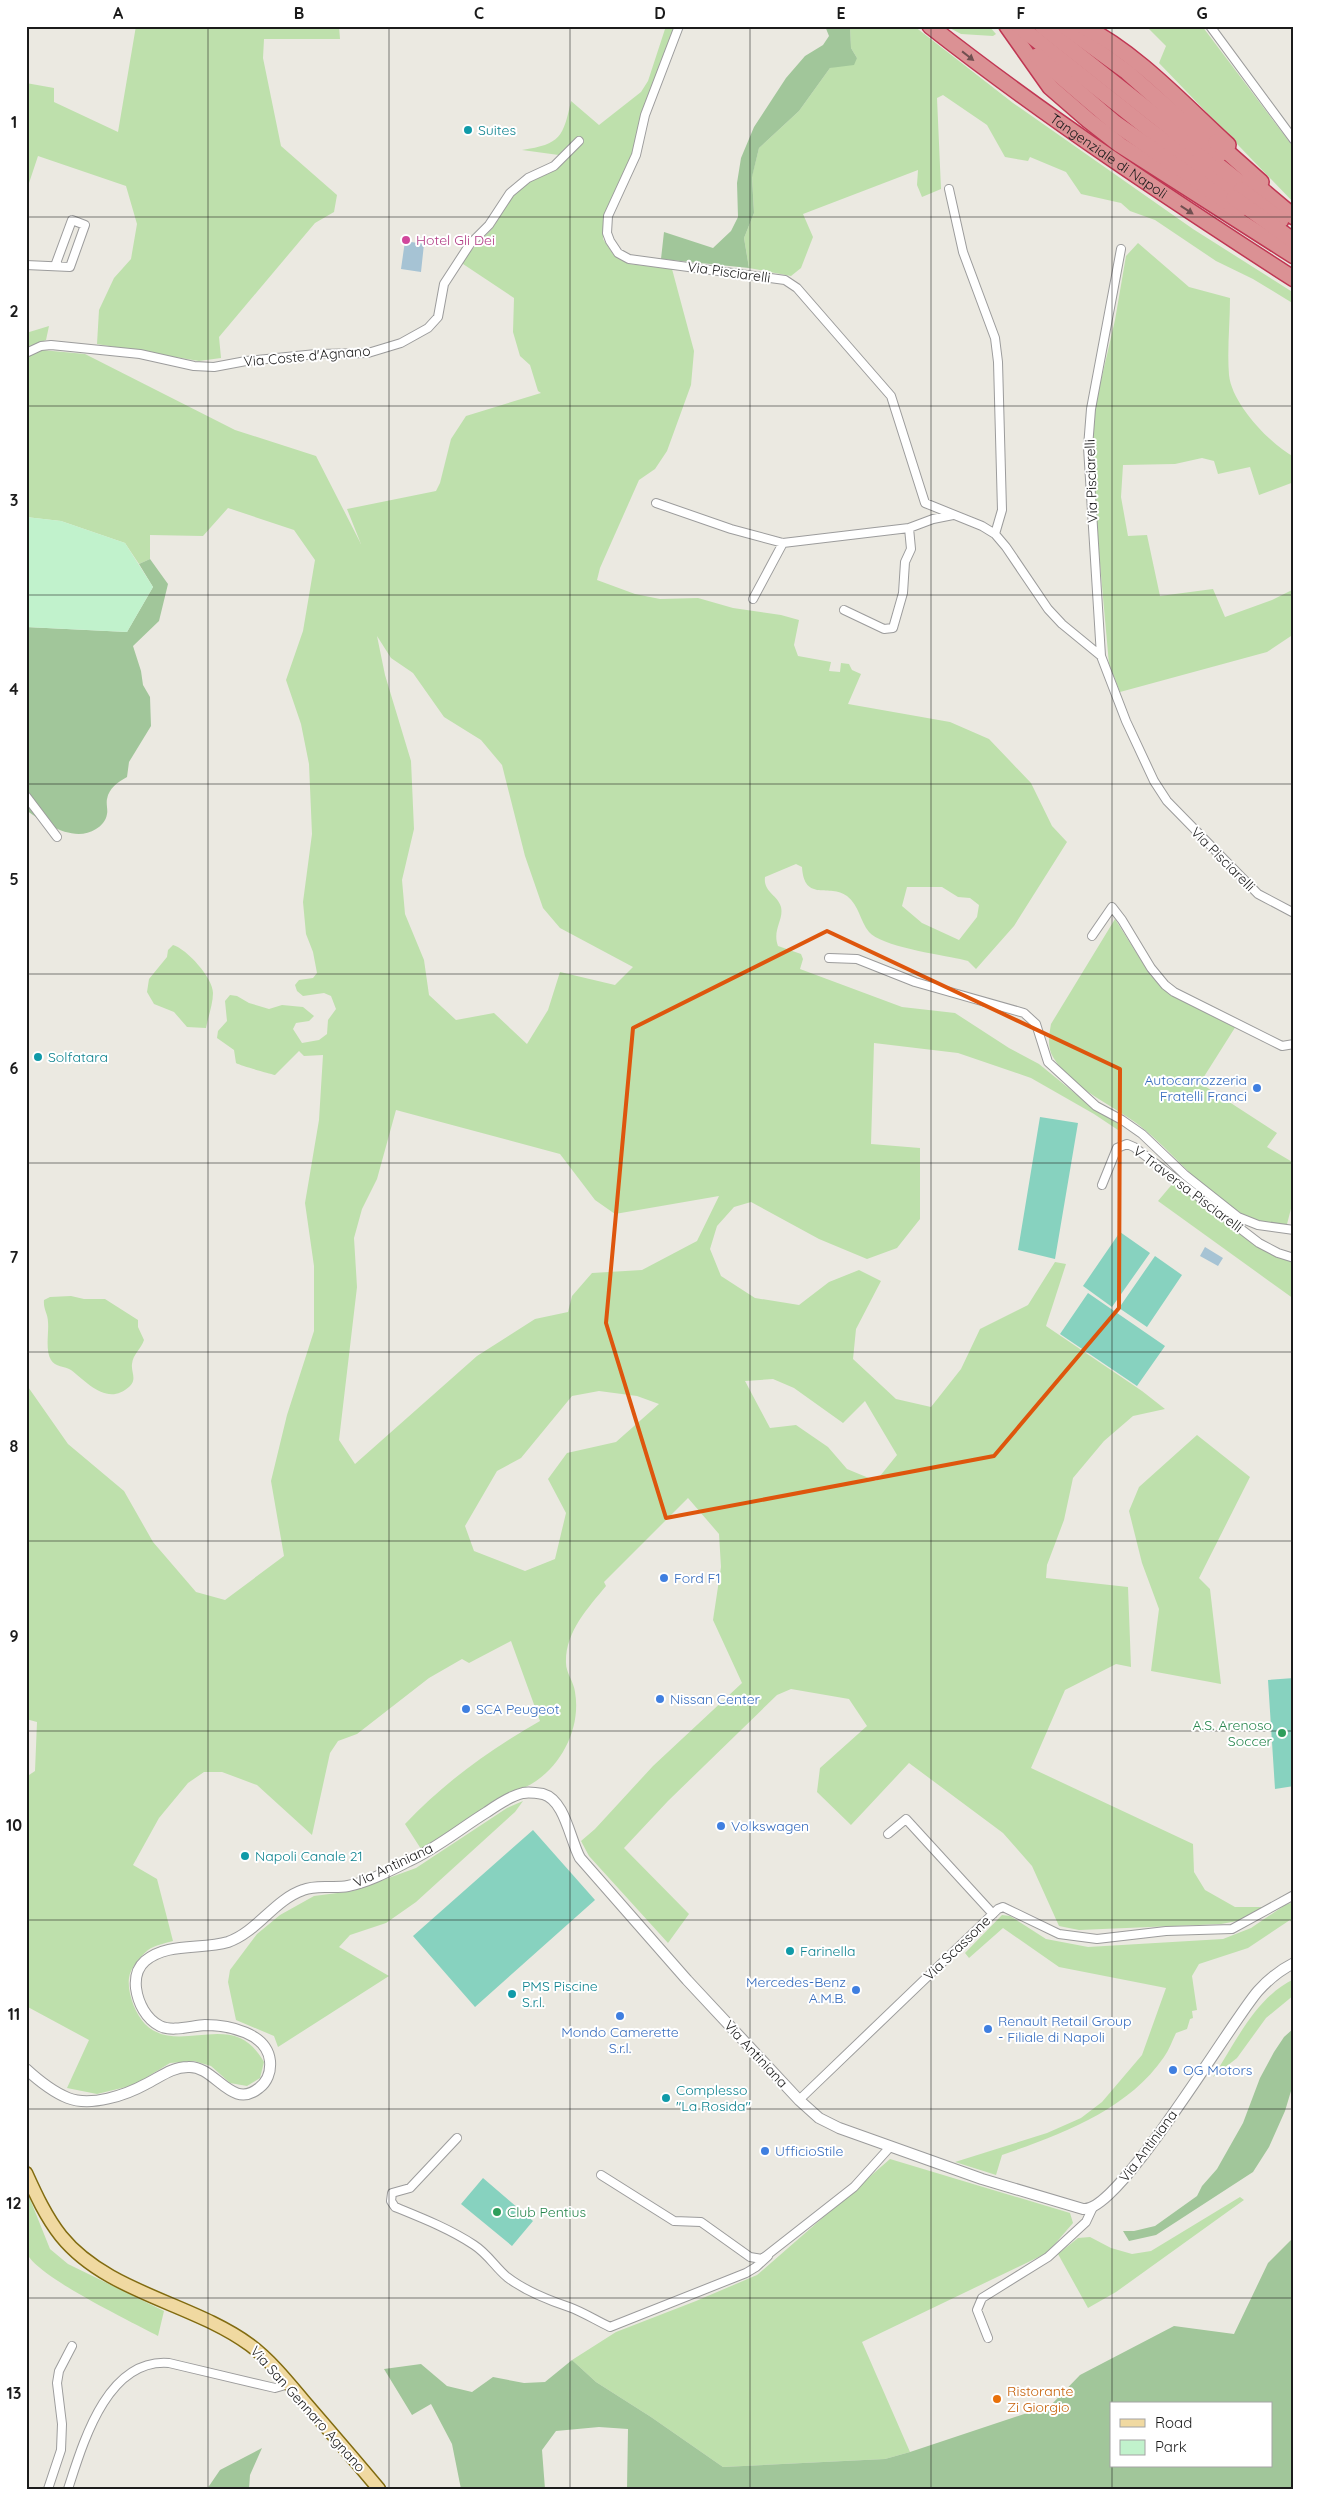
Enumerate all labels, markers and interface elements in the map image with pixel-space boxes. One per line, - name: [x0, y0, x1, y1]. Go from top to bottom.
- text: A: [113, 3, 124, 23]
- text: B: [294, 3, 304, 23]
- text: C: [474, 3, 484, 23]
- text: D: [654, 3, 666, 23]
- text: E: [836, 3, 846, 23]
- text: F: [1017, 3, 1026, 23]
- text: G: [1196, 3, 1208, 23]
- one-way arrow: [961, 51, 974, 62]
- street label: Tangenziale di Napoli: [1047, 109, 1171, 203]
- text: 1: [11, 112, 17, 132]
- place label: Suites: [478, 121, 516, 139]
- marker: Suites: [462, 124, 474, 136]
- one-way arrow: [1180, 205, 1194, 215]
- place label: Hotel Gli Dei: [416, 231, 495, 249]
- marker: Hotel Gli Dei: [400, 234, 412, 246]
- street label: Via Pisciarelli: [686, 257, 772, 287]
- text: 2: [9, 301, 19, 321]
- street label: Via Coste d'Agnano: [243, 341, 371, 371]
- street label: Via Pisciarelli: [1081, 439, 1101, 523]
- text: 3: [10, 490, 18, 510]
- text: 4: [9, 679, 19, 699]
- street label: Via Pisciarelli: [1187, 823, 1259, 895]
- text: 5: [9, 869, 19, 889]
- place label: Solfatara: [48, 1048, 108, 1066]
- marker: Solfatara: [32, 1051, 44, 1063]
- text: 6: [10, 1058, 19, 1078]
- place label: Autocarrozzeria Fratelli Franci: [1144, 1071, 1247, 1105]
- marker: Autocarrozzeria Fratelli Franci: [1251, 1082, 1263, 1094]
- street label: V Traversa Pisciarelli: [1129, 1142, 1247, 1236]
- text: 7: [10, 1247, 19, 1267]
- text: 8: [10, 1436, 19, 1456]
- place label: Ford F1: [674, 1569, 721, 1587]
- marker: Ford F1: [658, 1572, 670, 1584]
- text: 9: [9, 1626, 19, 1646]
- place label: Nissan Center: [670, 1690, 761, 1708]
- marker: Nissan Center: [654, 1693, 666, 1705]
- place label: SCA Peugeot: [476, 1700, 560, 1718]
- marker: SCA Peugeot: [460, 1703, 472, 1715]
- place label: A.S. Arenoso Soccer: [1193, 1716, 1273, 1750]
- marker: A.S. Arenoso Soccer: [1276, 1727, 1288, 1739]
- text: 10: [6, 1815, 22, 1835]
- place label: Volkswagen: [731, 1817, 809, 1835]
- marker: Volkswagen: [715, 1820, 727, 1832]
- street label: Via Antiniana: [350, 1839, 436, 1891]
- place label: Napoli Canale 21: [255, 1847, 363, 1865]
- marker: Napoli Canale 21: [239, 1850, 251, 1862]
- street label: Via Scassone: [920, 1912, 994, 1984]
- place label: Farinella: [800, 1942, 855, 1960]
- marker: Farinella: [784, 1945, 796, 1957]
- place label: Mercedes-Benz A.M.B.: [746, 1973, 846, 2007]
- place label: PMS Piscine S.r.l.: [522, 1977, 598, 2011]
- marker: Mercedes-Benz A.M.B.: [850, 1984, 862, 1996]
- marker: PMS Piscine S.r.l.: [506, 1988, 518, 2000]
- text: 11: [8, 2004, 20, 2024]
- marker: Mondo Camerette S.r.l.: [614, 2010, 626, 2022]
- place label: Renault Retail Group - Filiale di Napoli: [998, 2012, 1132, 2046]
- street label: Via Antiniana: [720, 2017, 792, 2091]
- place label: Mondo Camerette S.r.l.: [561, 2023, 679, 2057]
- marker: Renault Retail Group - Filiale di Napoli: [982, 2023, 994, 2035]
- place label: OG Motors: [1183, 2061, 1252, 2079]
- marker: OG Motors: [1167, 2064, 1179, 2076]
- place label: Complesso "La Rosida": [676, 2081, 751, 2115]
- marker: Complesso "La Rosida": [660, 2092, 672, 2104]
- street label: Via Antiniana: [1115, 2106, 1181, 2186]
- place label: UfficioStile: [775, 2142, 843, 2160]
- marker: UfficioStile: [759, 2145, 771, 2157]
- text: 12: [6, 2193, 22, 2213]
- place label: Club Pentius: [507, 2203, 586, 2221]
- marker: Club Pentius: [491, 2206, 503, 2218]
- street label: Via San Gennaro Agnano: [247, 2342, 369, 2476]
- place label: Ristorante Zi Giorgio: [1007, 2382, 1074, 2416]
- text: 13: [7, 2383, 21, 2403]
- marker: Ristorante Zi Giorgio: [991, 2393, 1003, 2405]
- legend: [1110, 2402, 1272, 2468]
- text: Road: [1155, 2413, 1192, 2432]
- text: Park: [1155, 2437, 1187, 2456]

